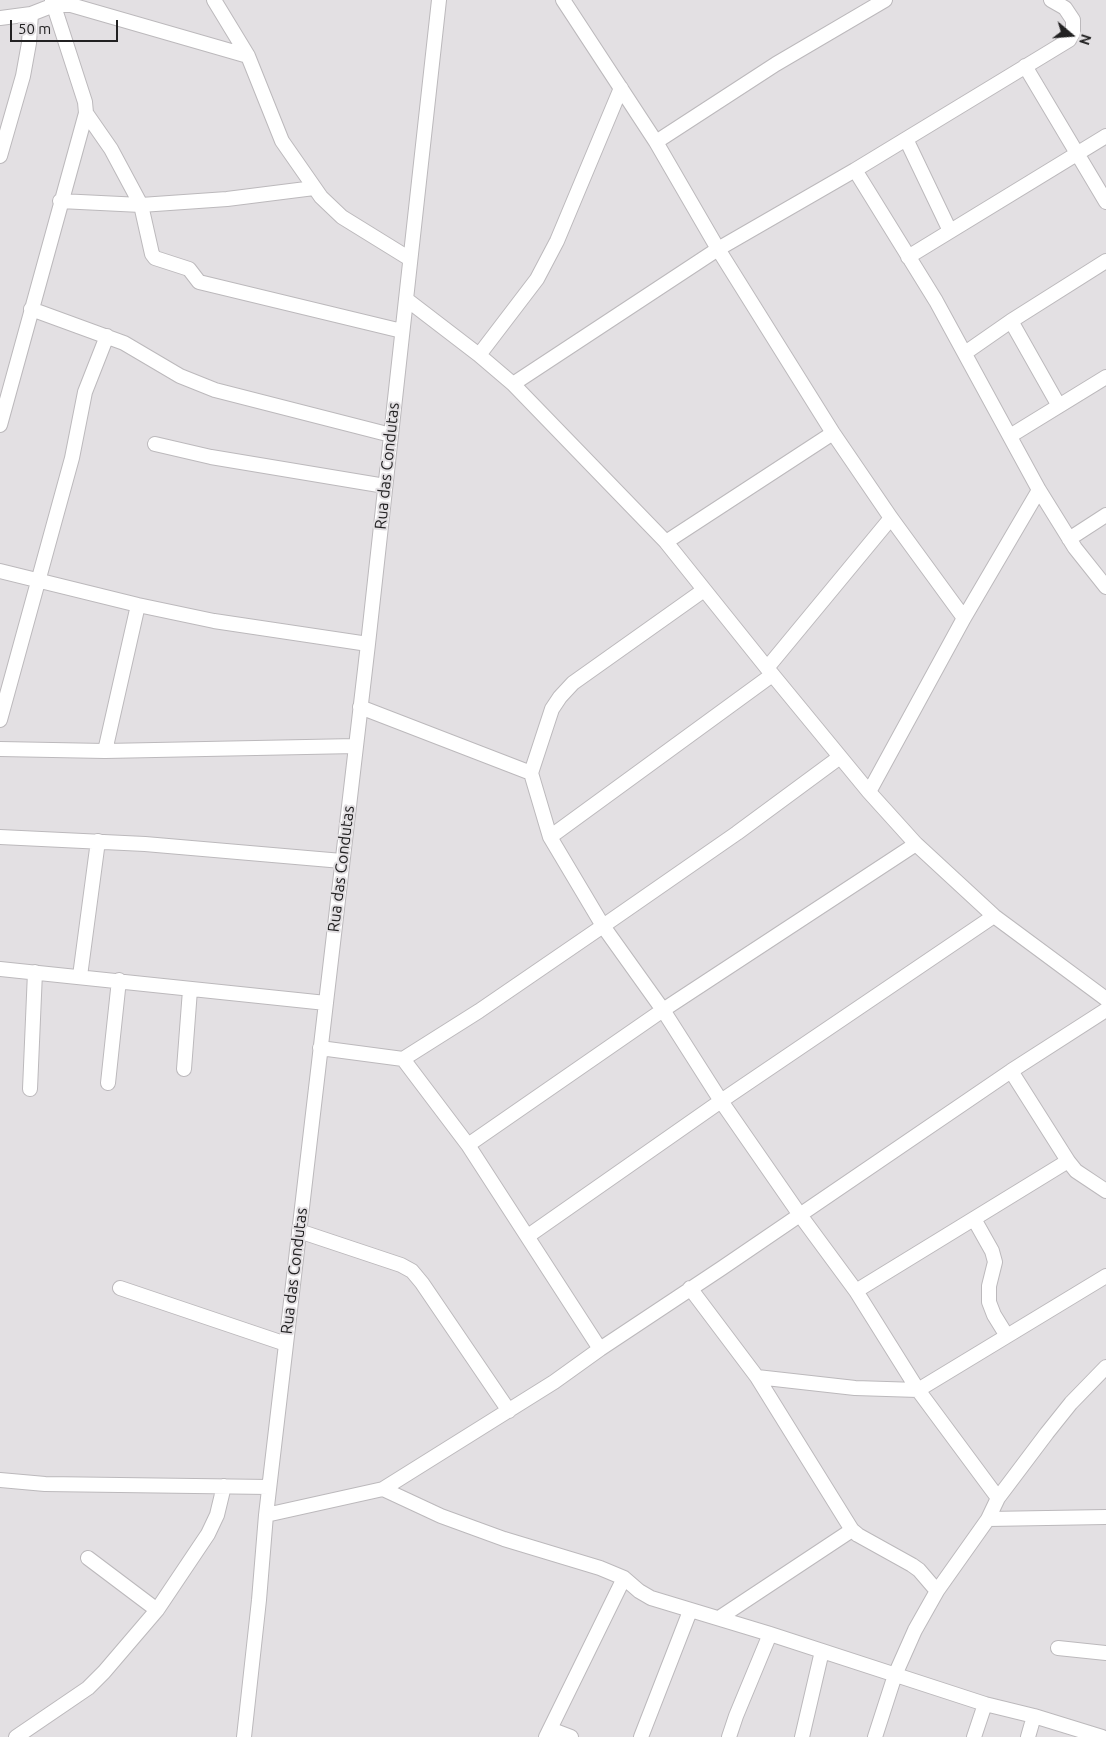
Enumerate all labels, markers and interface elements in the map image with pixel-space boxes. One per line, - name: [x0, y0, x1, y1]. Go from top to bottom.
- scale bar: [12, 10, 120, 42]
- north arrow: [1046, 10, 1096, 60]
- text: 50 m: [18, 20, 51, 37]
- text: N: [1076, 32, 1094, 47]
- street label: Rua das Condutas: [371, 402, 403, 530]
- street label: Rua das Condutas: [324, 805, 358, 933]
- street label: Rua das Condutas: [277, 1207, 311, 1335]

